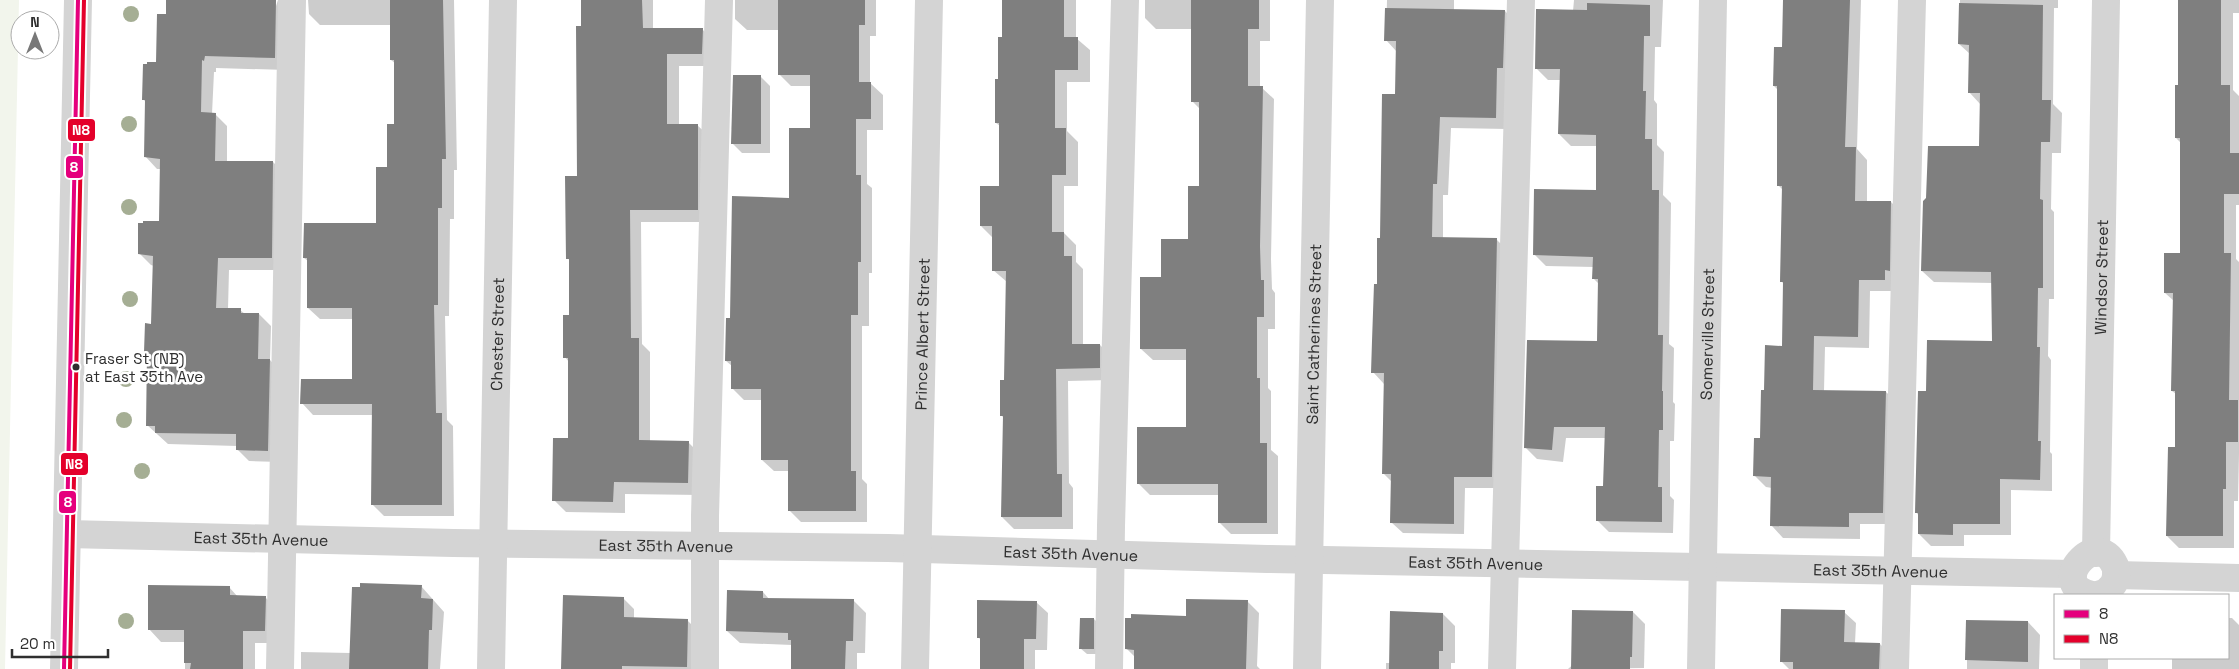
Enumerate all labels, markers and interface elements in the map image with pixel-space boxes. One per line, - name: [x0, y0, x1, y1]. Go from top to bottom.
- north arrow: [10, 10, 60, 60]
- text: N: [30, 13, 40, 31]
- line badge: N8: [67, 118, 96, 142]
- text: N8: [72, 121, 90, 139]
- line badge: 8: [65, 155, 84, 179]
- text: 8: [70, 158, 79, 176]
- street label: Windsor Street: [2089, 219, 2113, 335]
- street label: Saint Catherines Street: [1301, 244, 1326, 424]
- street label: Prince Albert Street: [910, 258, 934, 411]
- street label: Somerville Street: [1695, 268, 1719, 400]
- street label: Chester Street: [485, 277, 509, 391]
- place label: Fraser St (NB) at East 35th Ave: [85, 349, 203, 386]
- marker: Fraser St (NB) at East 35th Ave: [71, 362, 81, 372]
- line badge: N8: [60, 452, 89, 476]
- text: N8: [65, 455, 83, 473]
- line badge: 8: [58, 490, 77, 514]
- text: 8: [64, 493, 73, 511]
- street label: East 35th Avenue: [193, 526, 329, 551]
- street label: East 35th Avenue: [598, 534, 733, 557]
- street label: East 35th Avenue: [1003, 541, 1138, 566]
- street label: East 35th Avenue: [1408, 551, 1543, 575]
- street label: East 35th Avenue: [1813, 559, 1948, 582]
- legend: [2054, 594, 2229, 659]
- text: 8: [2099, 604, 2108, 623]
- scale bar: [12, 626, 109, 658]
- text: N8: [2099, 629, 2118, 648]
- text: 20 m: [20, 634, 55, 653]

